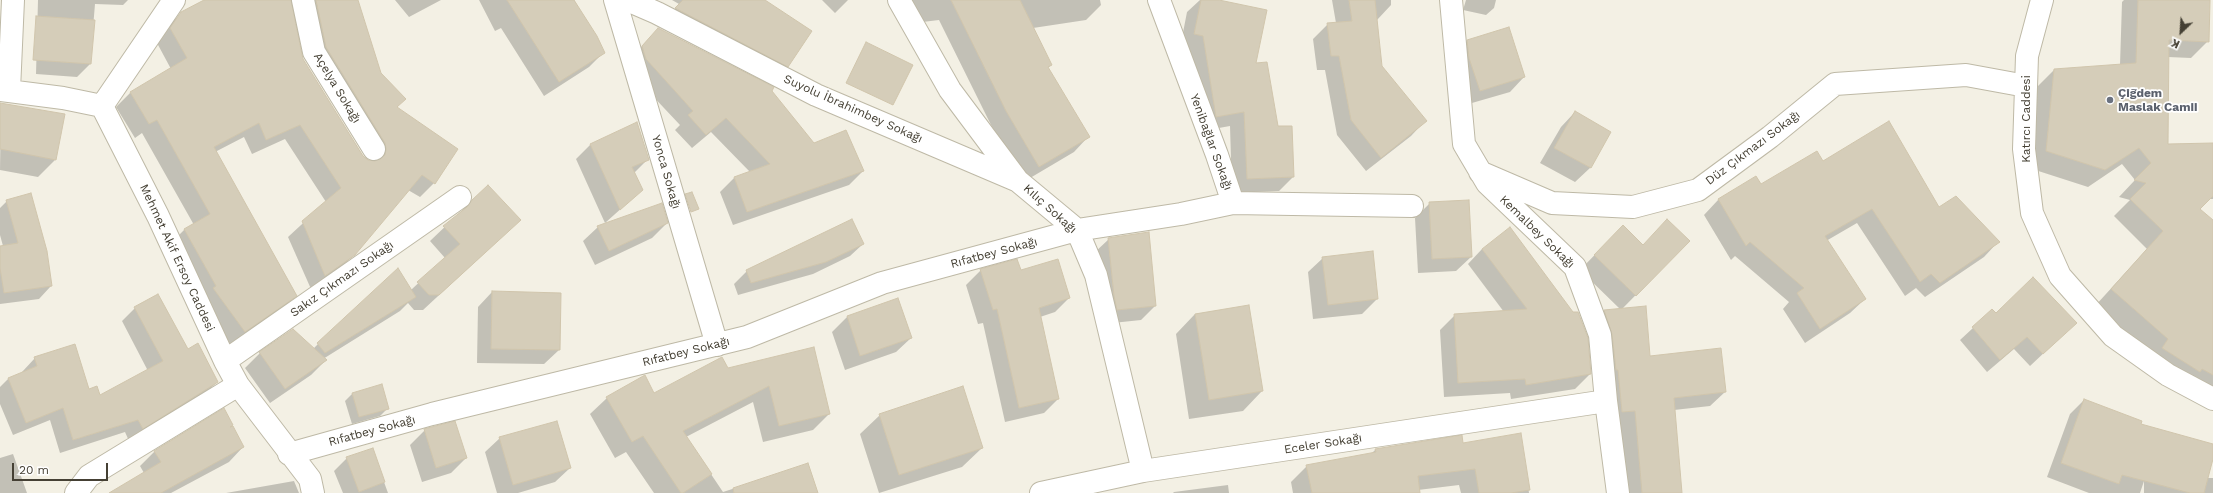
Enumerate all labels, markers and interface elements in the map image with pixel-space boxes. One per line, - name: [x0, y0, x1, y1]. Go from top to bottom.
- north arrow: [2161, 12, 2201, 52]
- text: K: [2170, 36, 2182, 51]
- street label: Açelya Sokağı: [310, 50, 364, 126]
- street label: Suyolu İbrahimbey Sokağı: [781, 72, 925, 146]
- street label: Katırcı Caddesi: [2019, 75, 2033, 163]
- place label: Çiğdem Maslak Camii: [2118, 86, 2197, 114]
- street label: Yenibağlar Sokağı: [1187, 92, 1235, 192]
- marker: Çiğdem Maslak Camii: [2105, 95, 2115, 105]
- street label: Düz Çıkmazı Sokağı: [1703, 108, 1803, 188]
- street label: Yonca Sokağı: [649, 133, 683, 211]
- street label: Kılıç Sokağı: [1020, 181, 1080, 237]
- street label: Mehmet Akif Ersoy Caddesi: [136, 182, 218, 334]
- street label: Kemalbey Sokağı: [1497, 193, 1577, 271]
- street label: Rıfatbey Sokağı: [949, 234, 1039, 272]
- street label: Sakız Çıkmazı Sokağı: [288, 238, 396, 320]
- street label: Rıfatbey Sokağı: [641, 334, 731, 370]
- street label: Rıfatbey Sokağı: [327, 412, 417, 450]
- street label: Eceler Sokağı: [1283, 431, 1363, 457]
- scale bar: [14, 455, 110, 481]
- text: 20 m: [19, 463, 49, 477]

